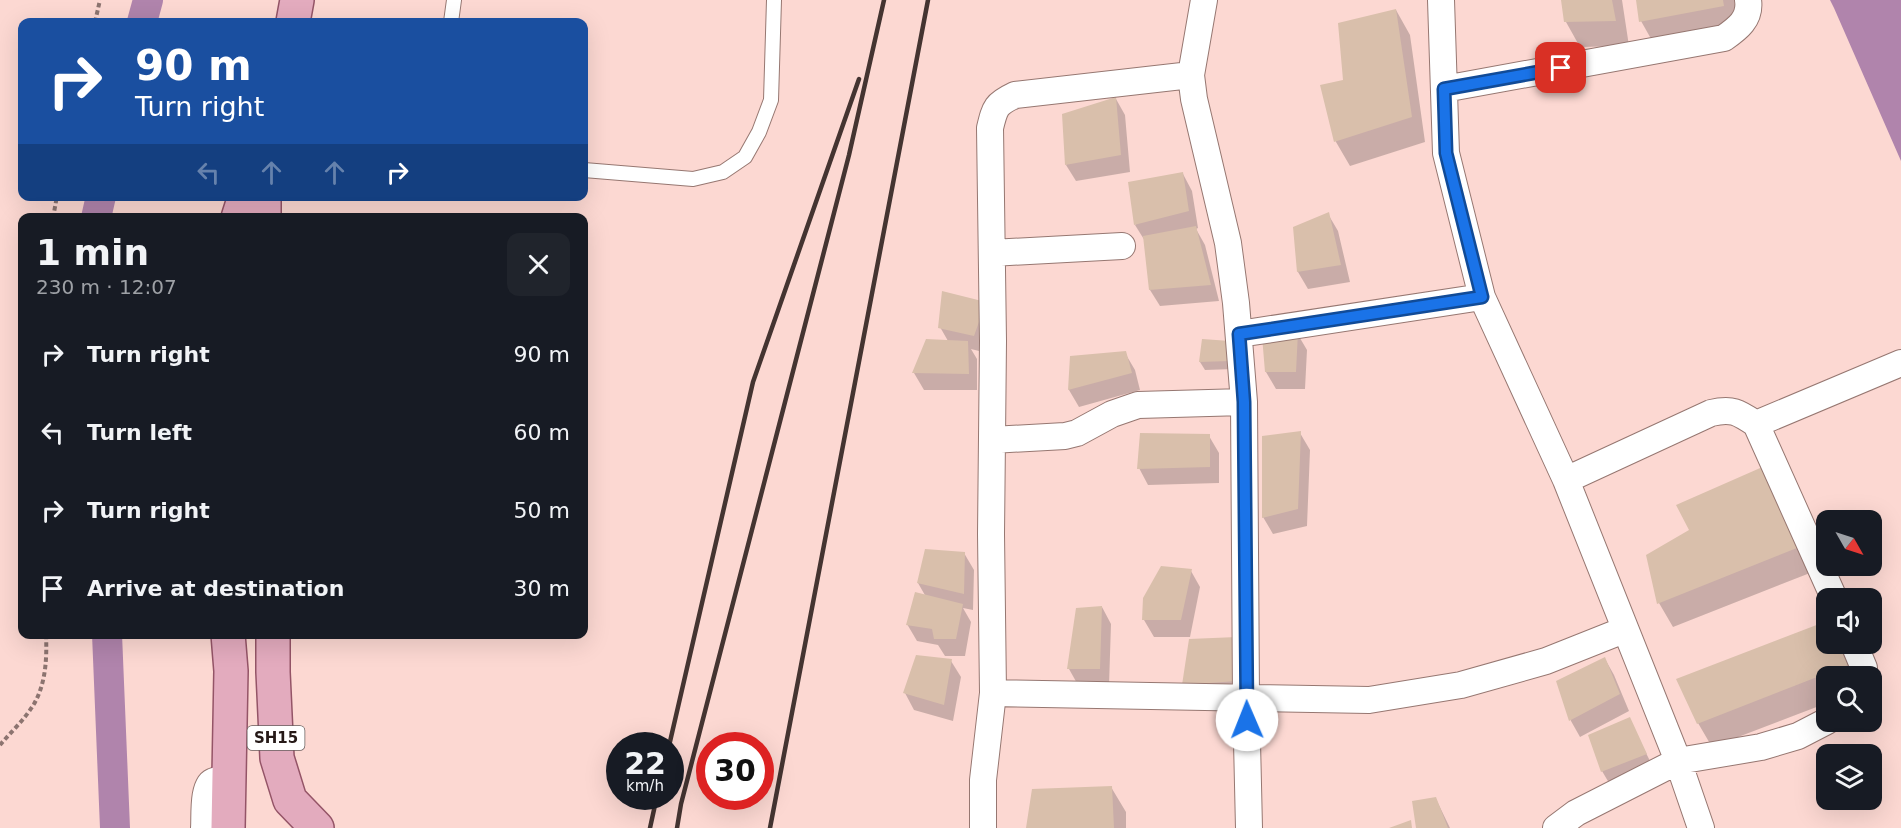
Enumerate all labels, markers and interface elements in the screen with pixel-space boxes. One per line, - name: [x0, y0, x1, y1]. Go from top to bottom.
- text: 90 m: [135, 41, 252, 90]
- icon: right: [36, 42, 114, 120]
- pin: [1535, 42, 1586, 93]
- icon: arrive: [1544, 51, 1577, 84]
- text: Turn right: [135, 91, 264, 122]
- icon: left: [192, 156, 225, 189]
- icon: ahead: [255, 156, 288, 189]
- icon: ahead: [318, 156, 351, 189]
- icon: right: [381, 156, 414, 189]
- text: 1 min: [36, 232, 149, 273]
- button: close: [507, 233, 570, 296]
- text: 230 m · 12:07: [36, 275, 177, 299]
- icon: right: [36, 338, 69, 371]
- text: Turn right: [87, 342, 210, 367]
- text: 90 m: [514, 342, 570, 367]
- icon: left: [36, 416, 69, 449]
- text: Turn left: [87, 420, 192, 445]
- text: 60 m: [514, 420, 570, 445]
- icon: right: [36, 494, 69, 527]
- text: Turn right: [87, 498, 210, 523]
- text: 50 m: [514, 498, 570, 523]
- north arrow: [1816, 510, 1882, 576]
- map controls: [1816, 510, 1882, 810]
- icon: arrive: [36, 572, 69, 605]
- text: Arrive at destination: [87, 576, 344, 601]
- text: 30 m: [514, 576, 570, 601]
- button: sound: [1816, 588, 1882, 654]
- button: search: [1816, 666, 1882, 732]
- position arrow: [1215, 688, 1279, 752]
- road number: SH15: [248, 726, 304, 750]
- speed limit sign: 30: [696, 732, 774, 810]
- button: layers: [1816, 744, 1882, 810]
- text: 22: [624, 746, 666, 781]
- text: km/h: [626, 777, 664, 795]

